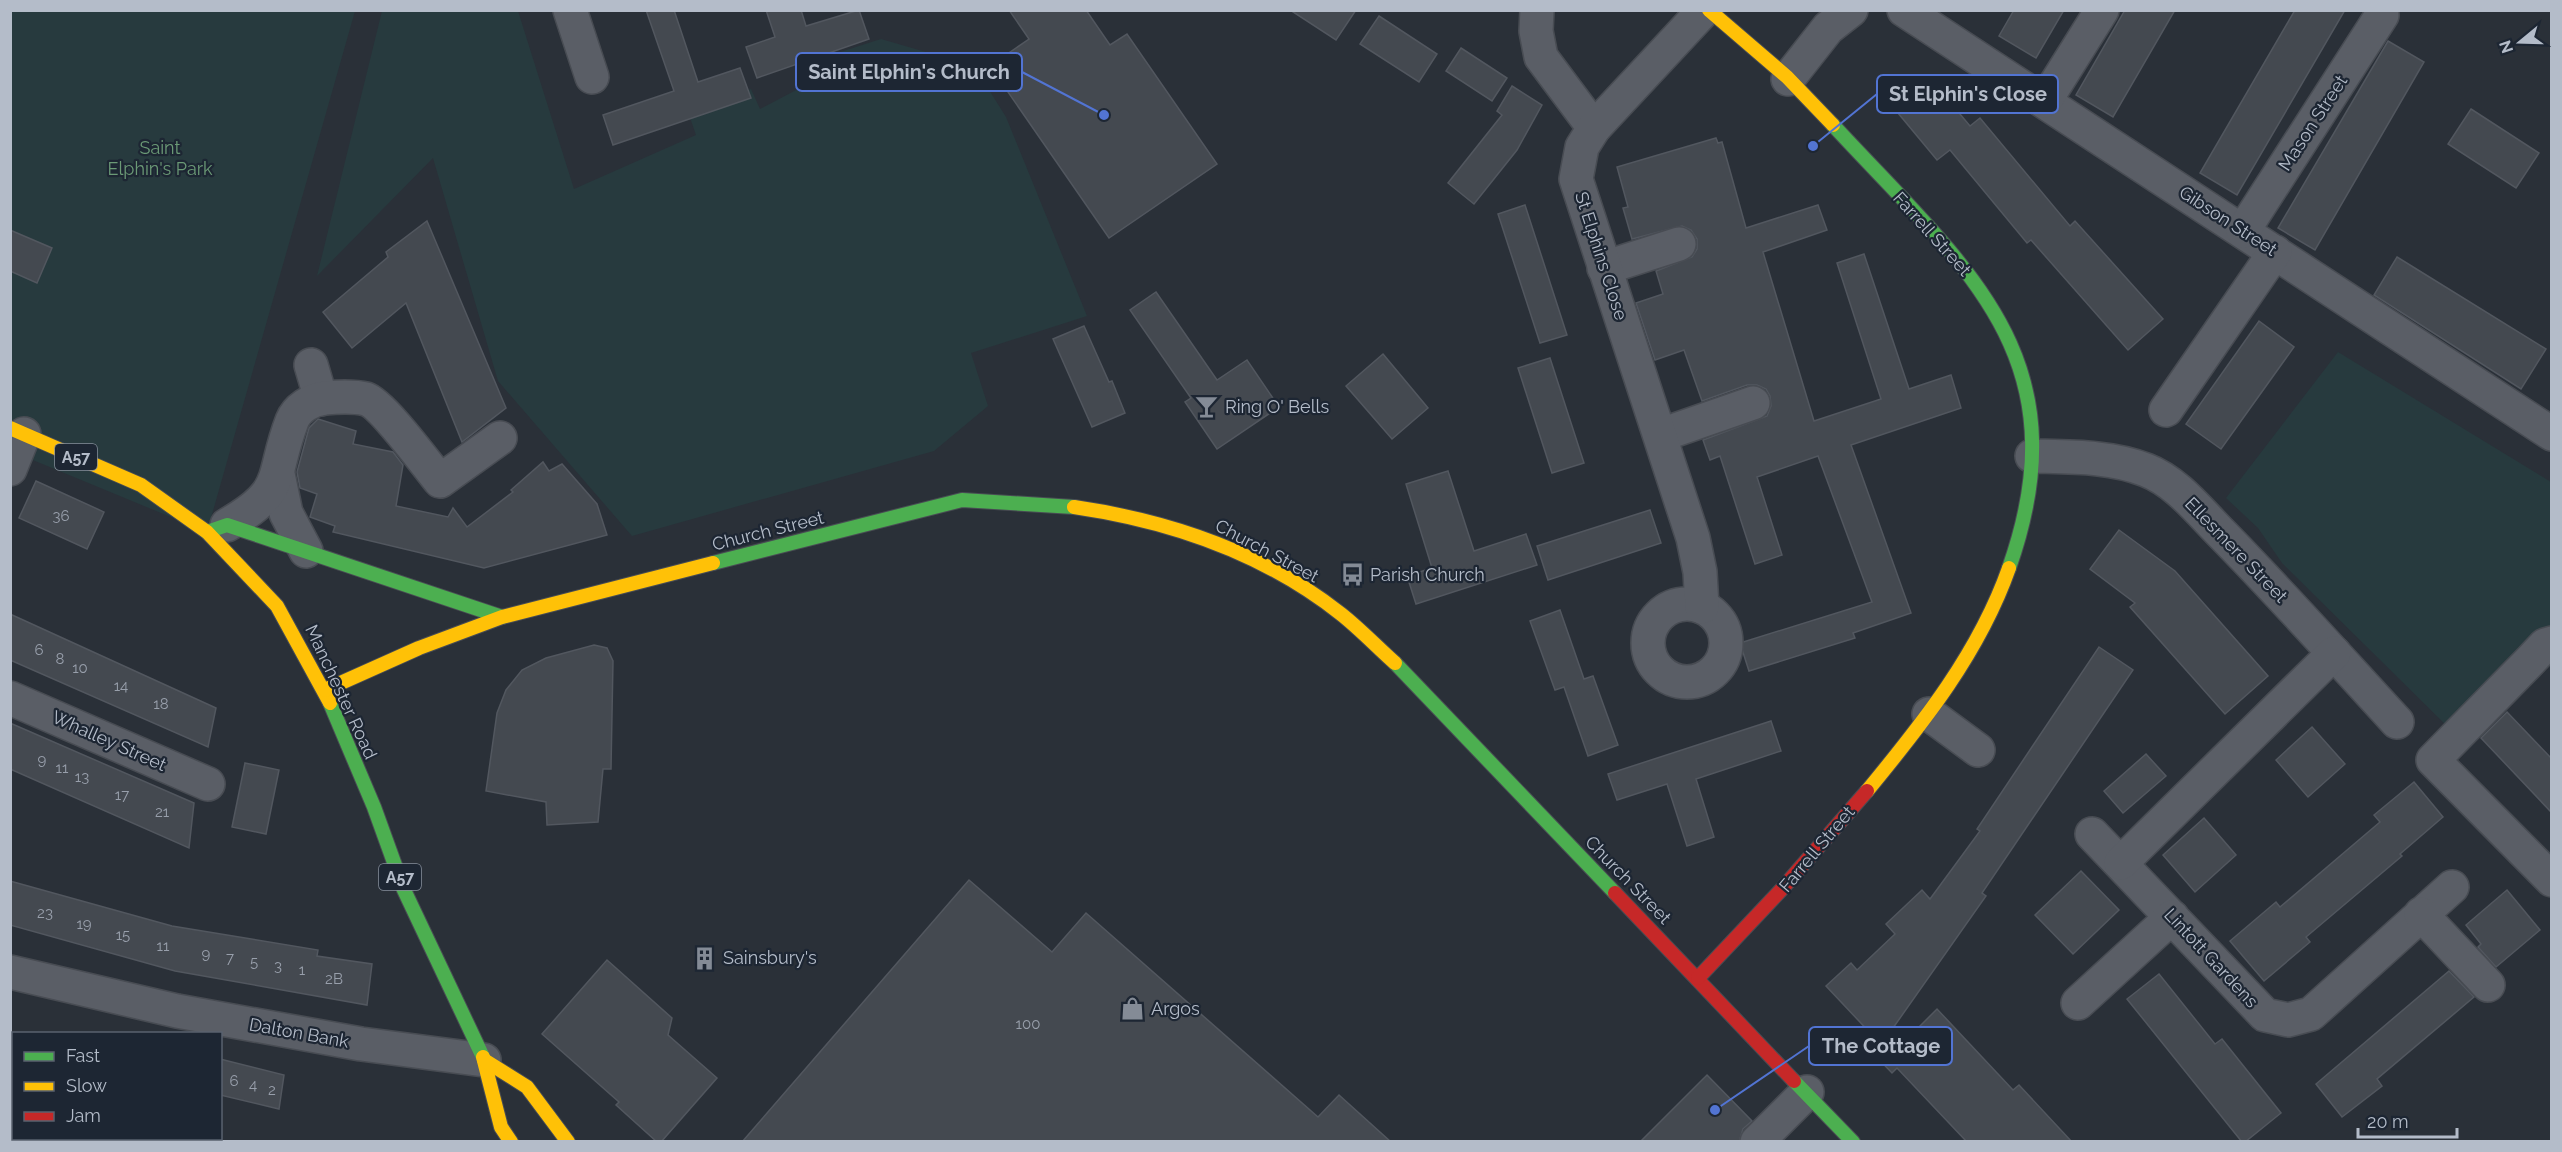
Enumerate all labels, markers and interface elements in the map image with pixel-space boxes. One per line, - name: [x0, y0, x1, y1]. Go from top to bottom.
- north arrow: [2490, 12, 2550, 72]
- text: N: [2495, 38, 2517, 56]
- callout: Saint Elphin's Church: [796, 53, 1022, 91]
- text: Saint Elphin's Church: [808, 60, 1010, 84]
- street label: Mason Street: [2274, 71, 2351, 175]
- callout: St Elphin's Close: [1877, 75, 2058, 113]
- text: St Elphin's Close: [1889, 82, 2047, 106]
- park label: Saint Elphin's Park: [107, 137, 213, 179]
- street label: Gibson Street: [2175, 181, 2281, 260]
- street label: Farrell Street: [1889, 187, 1976, 280]
- street label: St Elphins Close: [1571, 189, 1632, 323]
- bar icon: Ring O' Bells: [1194, 394, 1220, 420]
- place label: Ring O' Bells: [1225, 396, 1329, 417]
- road number: A57: [55, 444, 97, 470]
- street label: Ellesmere Street: [2181, 493, 2292, 607]
- street label: Church Street: [710, 506, 826, 555]
- house number: 36: [52, 507, 70, 525]
- street label: Church Street: [1212, 514, 1323, 587]
- bus stop icon: Parish Church: [1339, 562, 1365, 588]
- place label: Parish Church: [1370, 564, 1485, 585]
- street label: Manchester Road: [301, 621, 382, 762]
- house number: 6: [34, 641, 44, 659]
- house number: 8: [56, 650, 65, 668]
- house number: 10: [72, 659, 88, 677]
- house number: 14: [114, 677, 128, 695]
- house number: 18: [153, 695, 169, 713]
- street label: Whalley Street: [49, 706, 170, 775]
- house number: 9: [38, 751, 47, 769]
- house number: 11: [56, 759, 69, 777]
- house number: 13: [75, 768, 89, 786]
- house number: 17: [115, 786, 129, 804]
- street label: Farrell Street: [1775, 801, 1859, 896]
- house number: 21: [155, 803, 170, 821]
- street label: Church Street: [1581, 831, 1676, 928]
- road number: A57: [379, 864, 421, 890]
- house number: 23: [37, 904, 53, 922]
- street label: Lintott Gardens: [2160, 904, 2263, 1012]
- house number: 19: [76, 915, 92, 933]
- house number: 15: [116, 926, 130, 944]
- house number: 11: [157, 937, 170, 955]
- house number: 9: [202, 945, 211, 963]
- building icon: Sainsbury's: [692, 945, 718, 971]
- place label: Sainsbury's: [723, 947, 817, 968]
- house number: 7: [226, 949, 234, 967]
- house number: 5: [250, 953, 258, 971]
- house number: 3: [274, 957, 282, 975]
- house number: 1: [299, 961, 306, 979]
- house number: 2B: [325, 970, 343, 988]
- shop icon: Argos: [1120, 996, 1146, 1022]
- place label: Argos: [1151, 998, 1200, 1019]
- street label: Dalton Bank: [248, 1013, 351, 1052]
- house number: 100: [1016, 1015, 1040, 1033]
- callout: The Cottage: [1809, 1027, 1952, 1065]
- legend: [12, 1032, 222, 1140]
- text: The Cottage: [1822, 1034, 1940, 1058]
- text: Fast: [66, 1045, 100, 1066]
- house number: 6: [229, 1072, 239, 1090]
- text: Slow: [66, 1075, 107, 1096]
- house number: 4: [249, 1076, 257, 1094]
- house number: 2: [268, 1081, 276, 1099]
- scale bar: [2358, 1101, 2457, 1139]
- text: Jam: [66, 1105, 101, 1126]
- text: 20 m: [2367, 1111, 2409, 1132]

